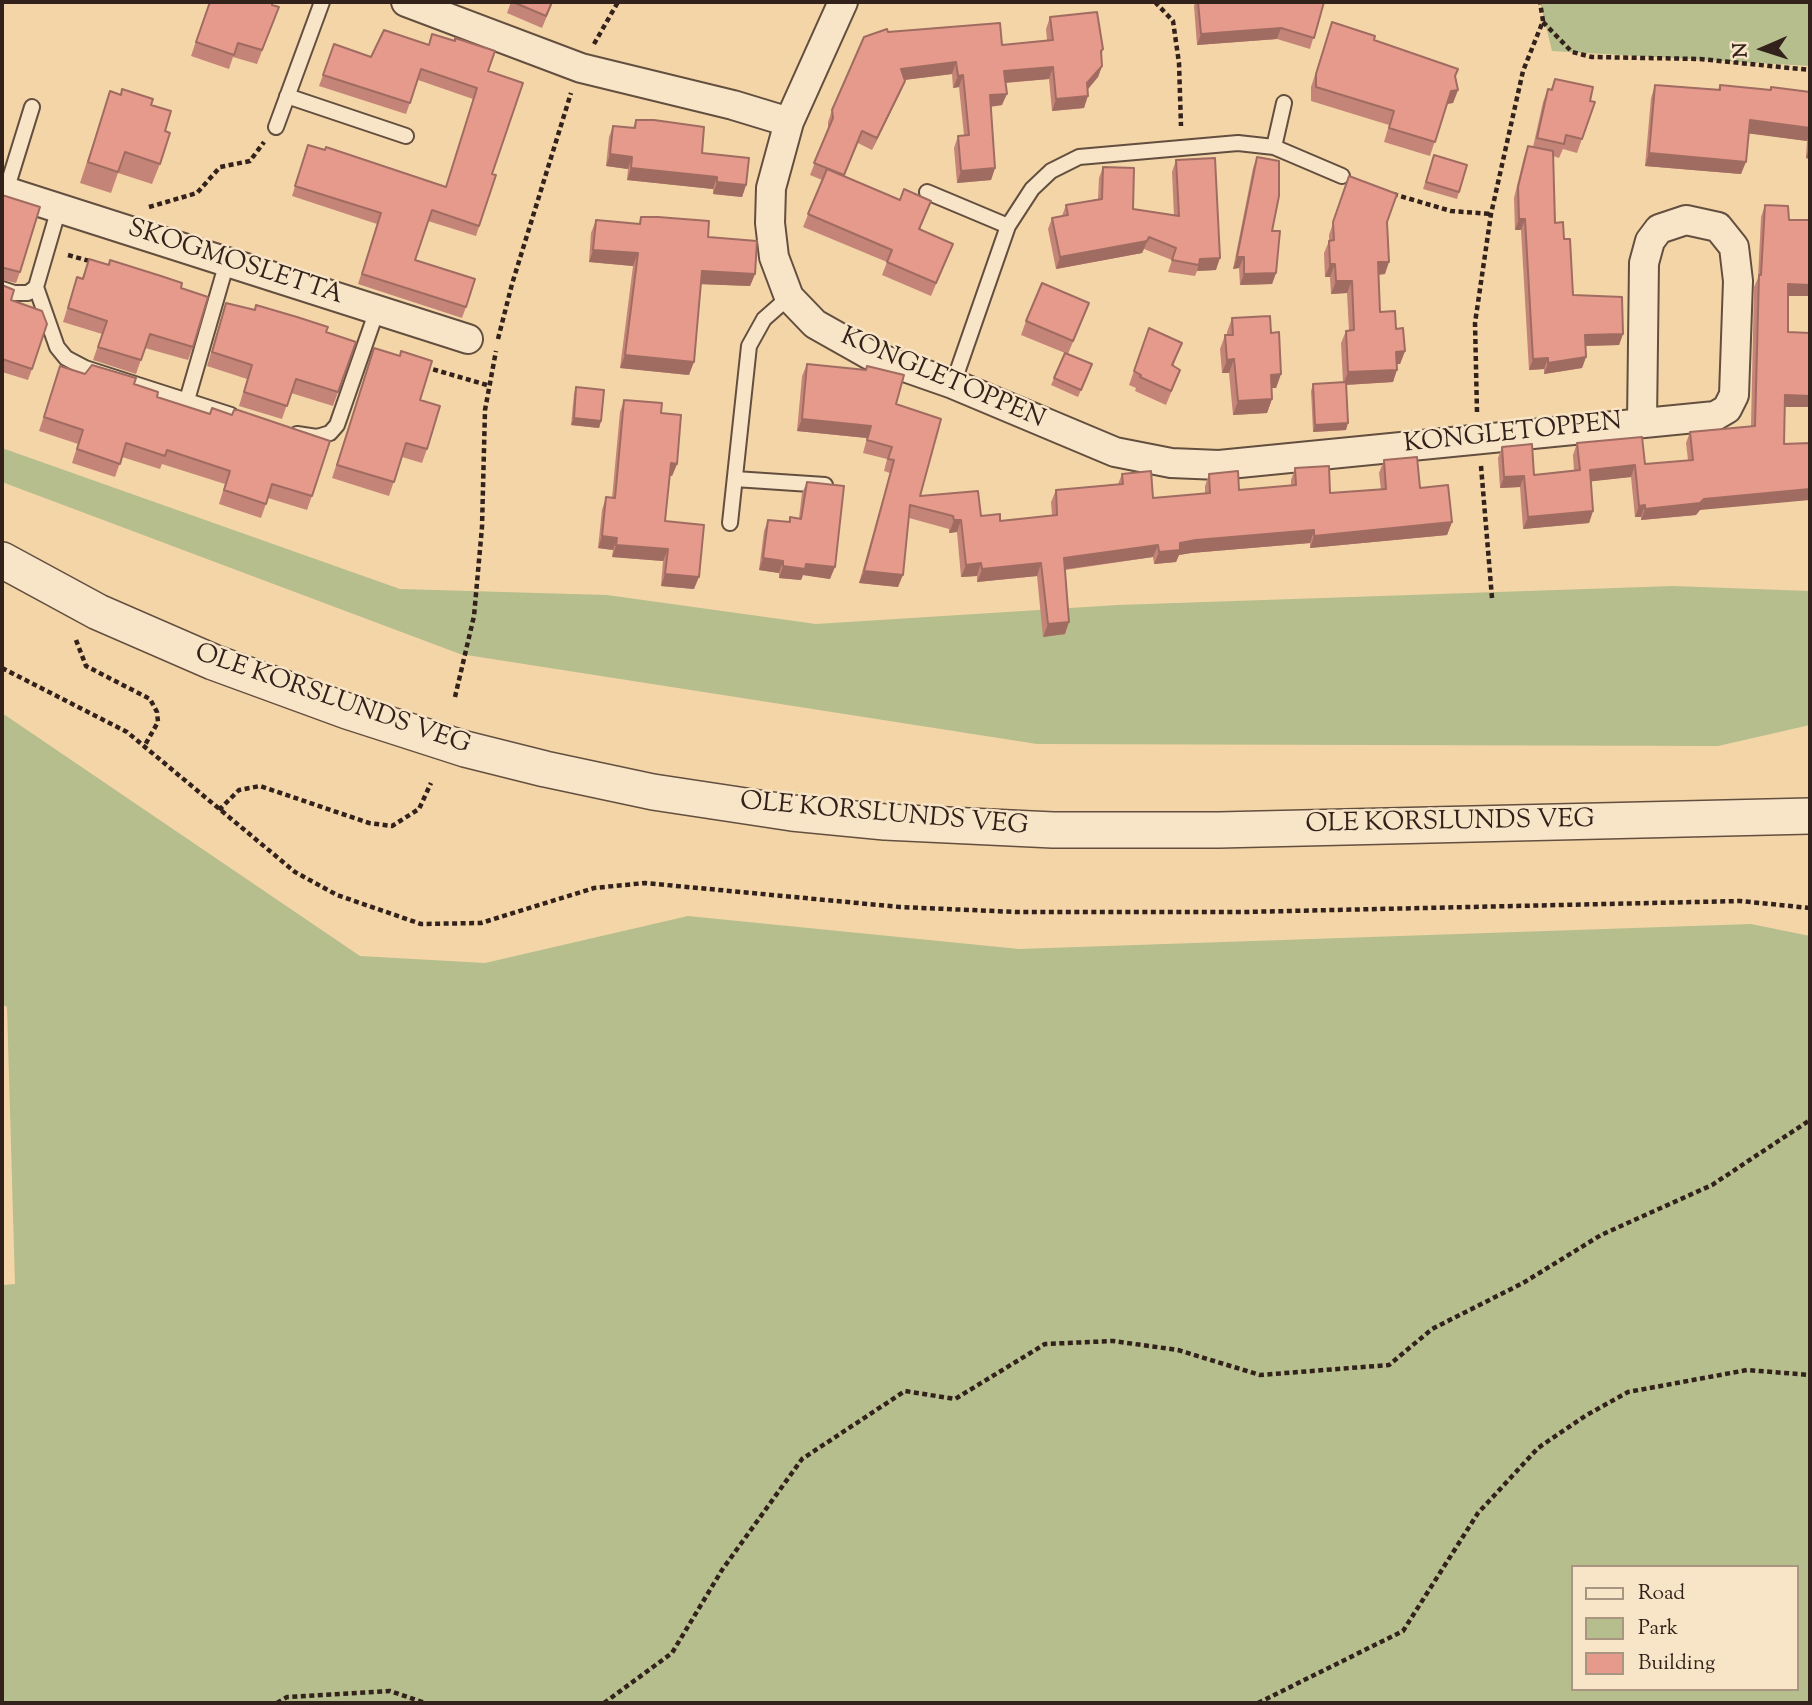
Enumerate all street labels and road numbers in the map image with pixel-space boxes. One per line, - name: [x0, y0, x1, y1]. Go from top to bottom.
- street label: SKOGMOSLETTA: [123, 214, 347, 314]
- street label: KONGLETOPPEN: [835, 323, 1049, 437]
- street label: KONGLETOPPEN: [1402, 408, 1624, 462]
- street label: OLE KORSLUNDS VEG: [190, 639, 474, 763]
- street label: OLE KORSLUNDS VEG: [739, 788, 1029, 844]
- street label: OLE KORSLUNDS VEG: [1305, 806, 1595, 842]

